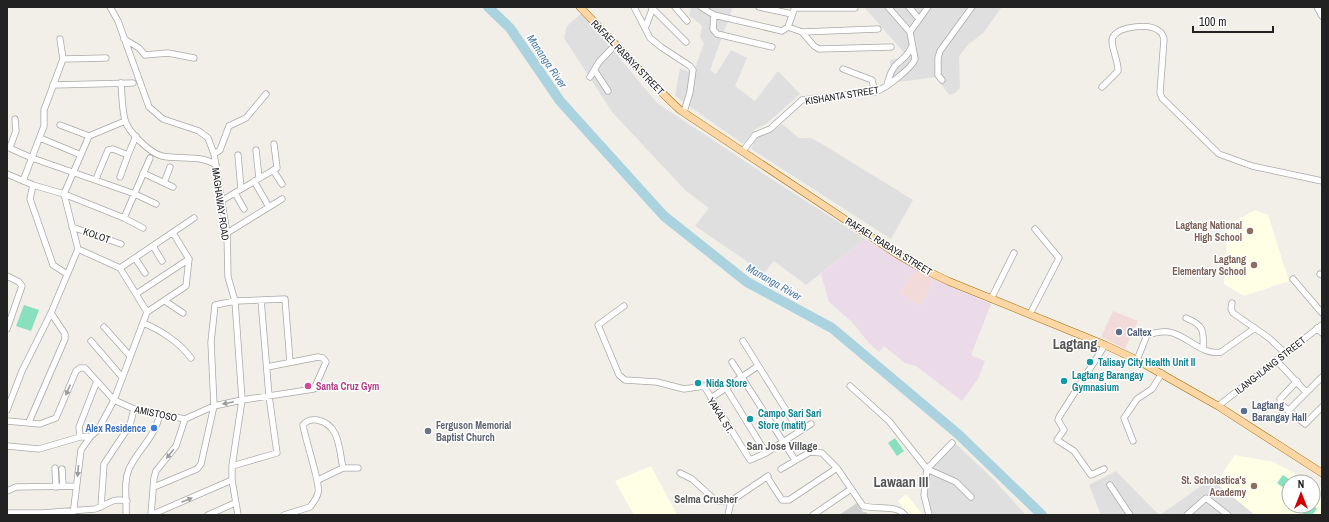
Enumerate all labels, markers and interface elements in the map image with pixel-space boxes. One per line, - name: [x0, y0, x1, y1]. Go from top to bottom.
- scale bar: [1193, 8, 1273, 34]
- text: 100 m: [1199, 14, 1226, 30]
- street label: RAFAEL RABAYA STREET: [588, 17, 667, 98]
- water label: Mananga River: [524, 32, 571, 91]
- street label: KISHANTA STREET: [804, 83, 880, 108]
- street label: MAGHAWAY ROAD: [209, 167, 232, 241]
- street label: RAFAEL RABAYA STREET: [843, 214, 934, 278]
- place label: Lagtang National High School: [1175, 219, 1242, 244]
- street label: KOLOT: [82, 225, 112, 246]
- marker: Lagtang National High School: [1245, 226, 1255, 236]
- place label: Lagtang Elementary School: [1172, 253, 1246, 278]
- marker: Lagtang Elementary School: [1249, 260, 1259, 270]
- water label: Mananga River: [744, 261, 805, 304]
- place label: Caltex: [1127, 326, 1152, 339]
- marker: Caltex: [1114, 327, 1124, 337]
- street label: ILANG-ILANG STREET: [1232, 334, 1308, 397]
- district label: Lagtang: [1053, 335, 1097, 353]
- place label: Talisay City Health Unit II: [1098, 356, 1195, 369]
- marker: Talisay City Health Unit II: [1085, 357, 1095, 367]
- place label: Lagtang Barangay Gymnasium: [1072, 369, 1144, 394]
- marker: Lagtang Barangay Gymnasium: [1059, 376, 1069, 386]
- place label: Nida Store: [706, 377, 747, 390]
- marker: Nida Store: [693, 378, 703, 388]
- place label: Santa Cruz Gym: [316, 380, 379, 393]
- marker: Santa Cruz Gym: [303, 381, 313, 391]
- one-way arrow: [65, 385, 71, 396]
- street label: YAKAL ST.: [705, 395, 737, 436]
- place label: Lagtang Barangay Hall: [1252, 399, 1307, 424]
- one-way arrow: [221, 401, 234, 407]
- street label: AMISTOSO: [132, 402, 178, 424]
- marker: Lagtang Barangay Hall: [1239, 406, 1249, 416]
- place label: Campo Sari Sari Store (matit): [758, 407, 821, 432]
- marker: Campo Sari Sari Store (matit): [745, 414, 755, 424]
- place label: Ferguson Memorial Baptist Church: [436, 419, 511, 444]
- place label: Alex Residence: [85, 422, 146, 435]
- marker: Alex Residence: [149, 423, 159, 433]
- marker: Ferguson Memorial Baptist Church: [423, 426, 433, 436]
- district label: San Jose Village: [746, 439, 818, 453]
- one-way arrow: [165, 449, 174, 460]
- one-way arrow: [74, 465, 81, 477]
- district label: Lawaan III: [874, 473, 928, 491]
- place label: St. Scholastica's Academy: [1181, 474, 1246, 499]
- north arrow: [1281, 474, 1321, 514]
- text: N: [1298, 477, 1304, 491]
- marker: St. Scholastica's Academy: [1249, 481, 1259, 491]
- district label: Selma Crusher: [674, 492, 738, 506]
- one-way arrow: [181, 496, 193, 502]

